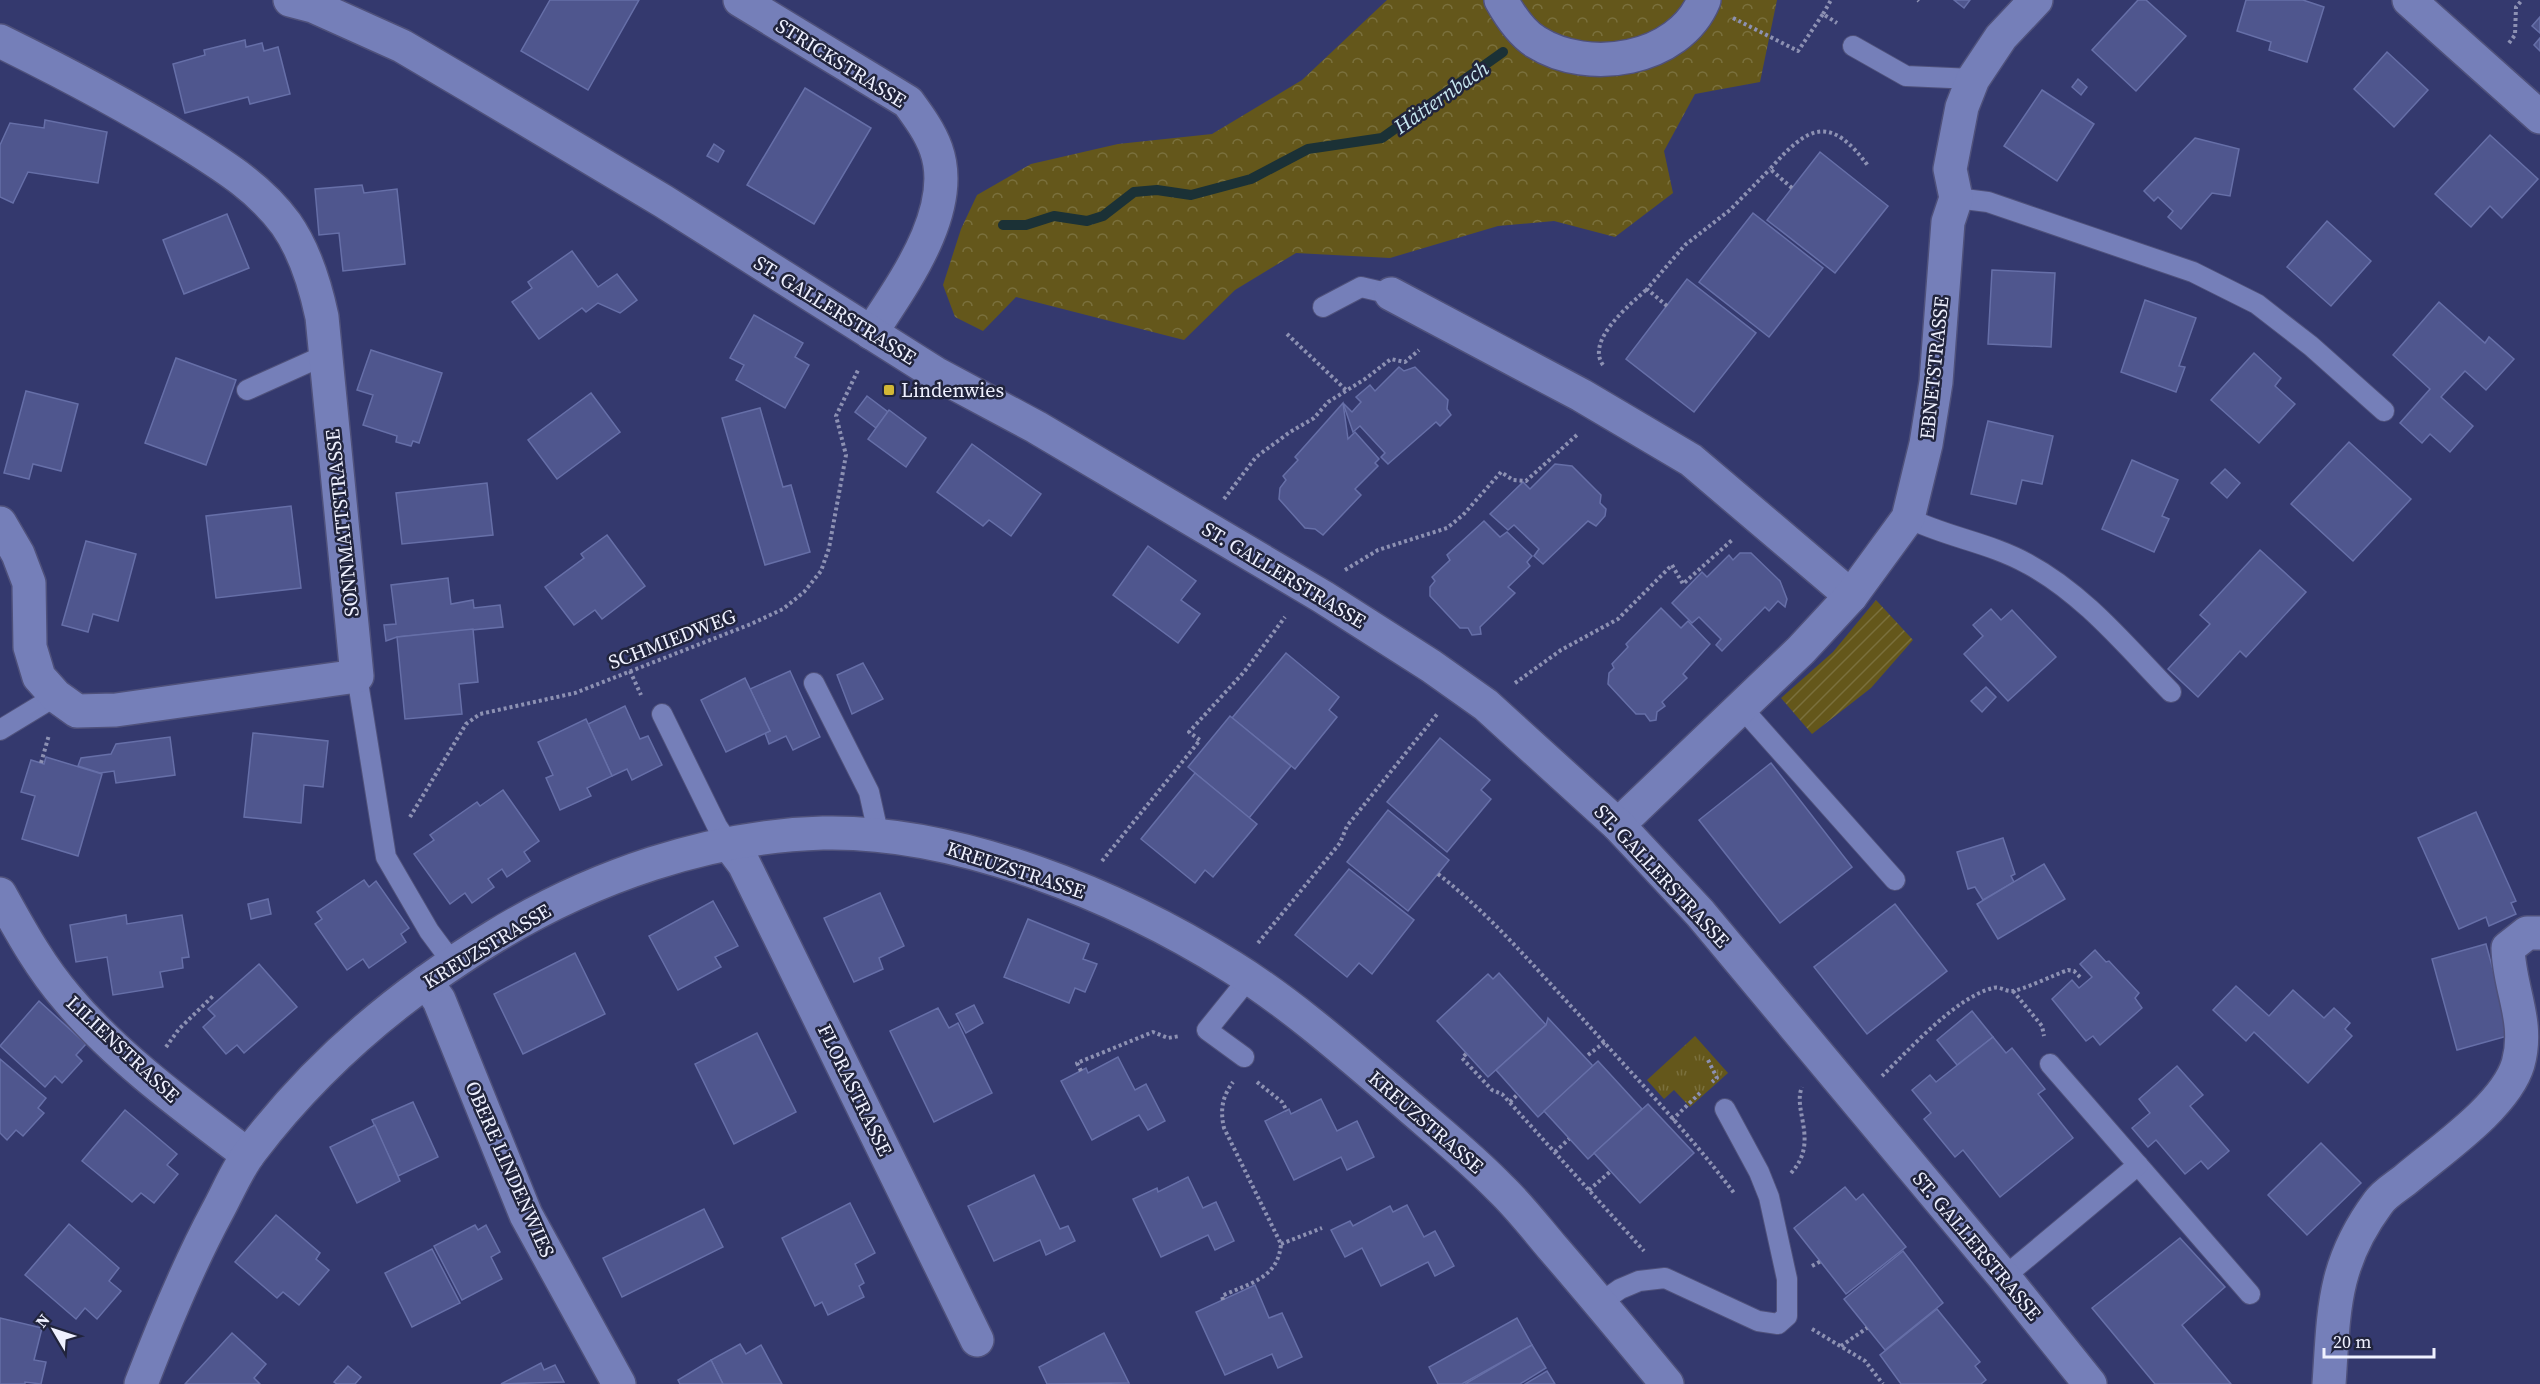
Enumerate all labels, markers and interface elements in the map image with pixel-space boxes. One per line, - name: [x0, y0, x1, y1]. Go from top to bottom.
- street label: STRICKSTRASSE: [770, 12, 912, 114]
- water label: Hätternbach: [1387, 53, 1495, 141]
- street label: ST. GALLERSTRASSE: [748, 249, 922, 371]
- street label: EBNETSTRASSE: [1913, 295, 1955, 441]
- place label: Lindenwies: [901, 376, 1004, 404]
- marker: Lindenwies: [882, 383, 896, 397]
- street label: SONNMATTSTRASSE: [318, 428, 366, 618]
- street label: ST. GALLERSTRASSE: [1197, 515, 1371, 635]
- street label: SCHMIEDWEG: [604, 602, 740, 676]
- street label: ST. GALLERSTRASSE: [1588, 798, 1736, 954]
- street label: KREUZSTRASSE: [943, 834, 1089, 906]
- street label: KREUZSTRASSE: [418, 897, 556, 995]
- street label: LILIENSTRASSE: [60, 989, 186, 1109]
- street label: FLORASTRASSE: [811, 1019, 899, 1161]
- street label: KREUZSTRASSE: [1362, 1064, 1490, 1180]
- street label: OBERE LINDENWIES: [459, 1076, 561, 1262]
- street label: ST. GALLERSTRASSE: [1906, 1166, 2048, 1326]
- north arrow: [24, 1300, 84, 1360]
- text: N: [30, 1309, 55, 1332]
- scale bar: [2324, 1321, 2434, 1359]
- text: 20 m: [2333, 1329, 2371, 1354]

